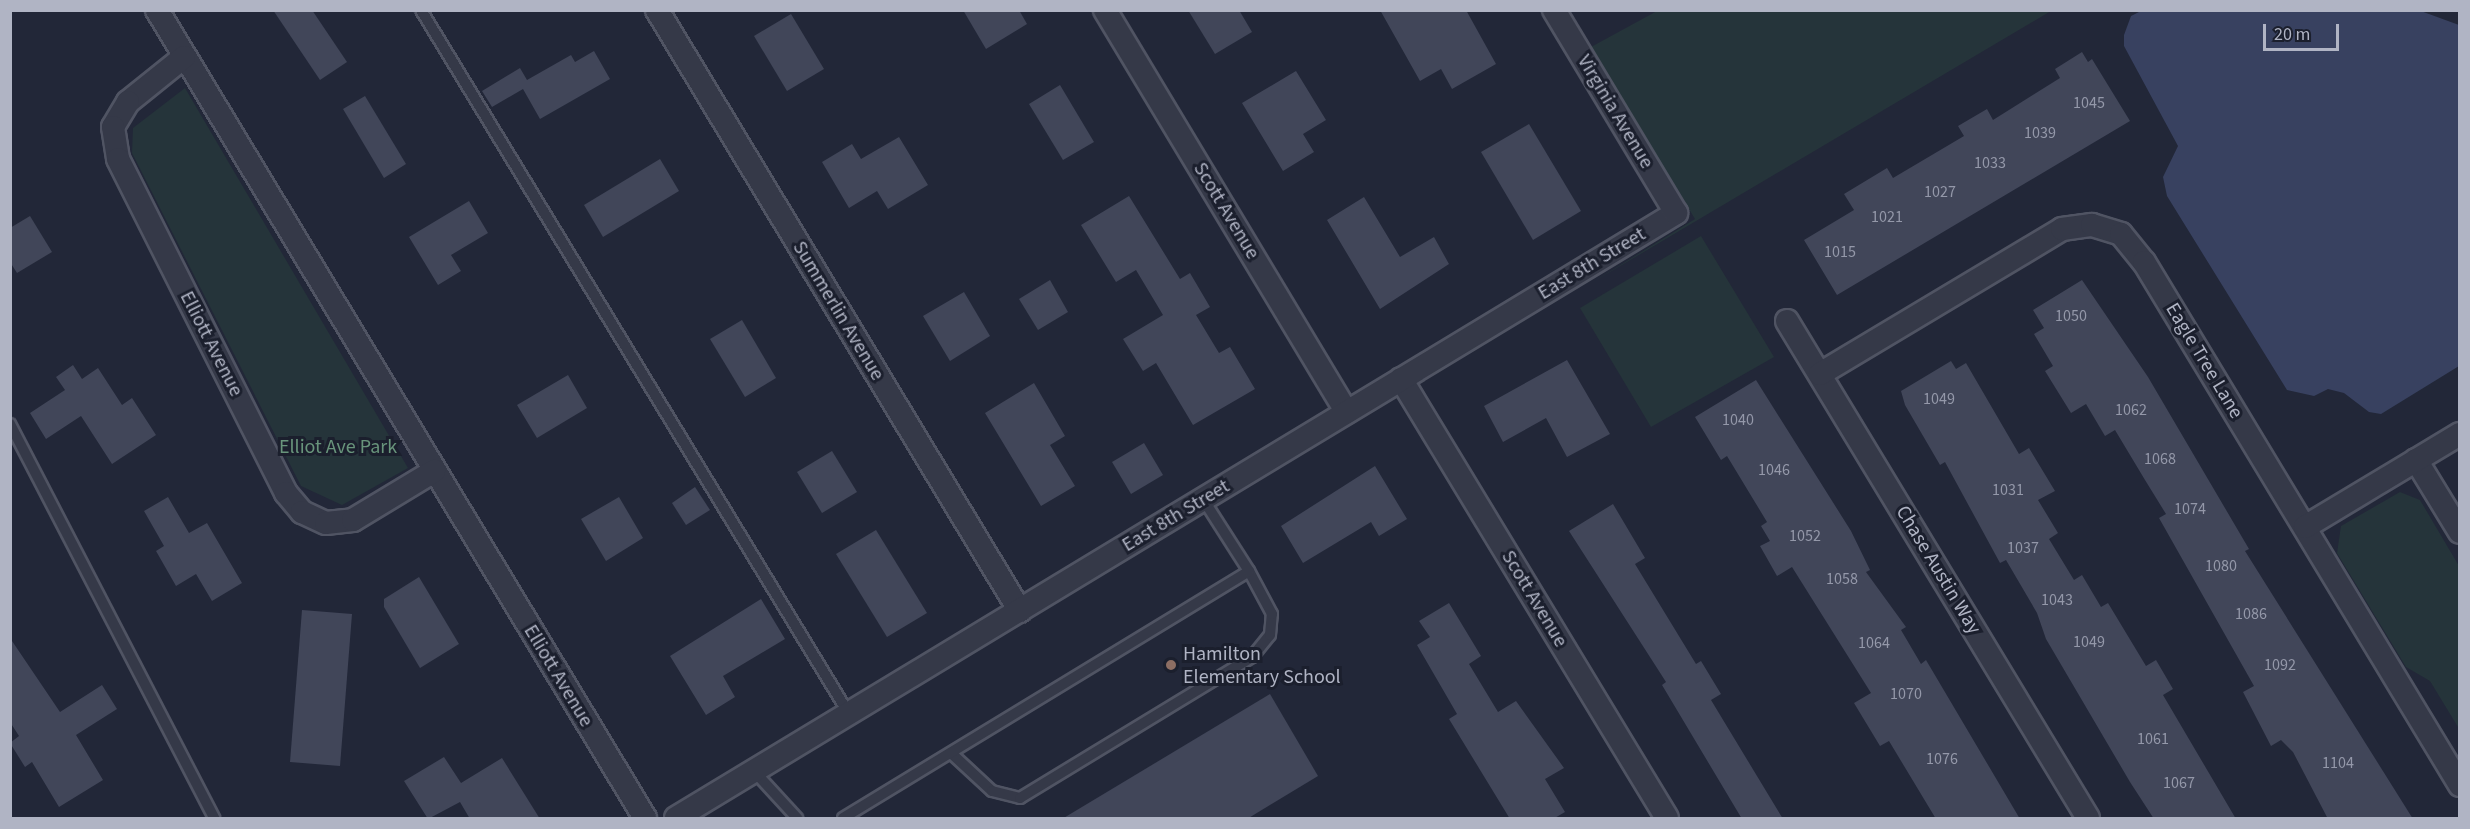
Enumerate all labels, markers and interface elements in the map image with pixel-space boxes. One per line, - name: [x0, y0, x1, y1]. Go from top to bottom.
- scale bar: [2266, 12, 2342, 50]
- text: 20 m: [2274, 22, 2310, 47]
- street label: Virginia Avenue: [1572, 51, 1658, 173]
- house number: 1045: [2073, 93, 2105, 113]
- house number: 1039: [2024, 123, 2056, 143]
- house number: 1033: [1974, 153, 2006, 173]
- street label: Scott Avenue: [1188, 158, 1264, 264]
- house number: 1027: [1924, 182, 1956, 202]
- house number: 1021: [1871, 207, 1903, 227]
- street label: East 8th Street: [1534, 223, 1650, 305]
- street label: Summerlin Avenue: [787, 237, 889, 385]
- house number: 1015: [1824, 242, 1856, 262]
- street label: Elliott Avenue: [174, 287, 248, 401]
- street label: Eagle Tree Lane: [2160, 299, 2248, 423]
- house number: 1050: [2055, 306, 2087, 326]
- house number: 1049: [1923, 389, 1955, 409]
- house number: 1062: [2115, 400, 2147, 420]
- house number: 1040: [1722, 410, 1754, 430]
- park label: Elliot Ave Park: [279, 435, 397, 459]
- house number: 1068: [2144, 449, 2176, 469]
- house number: 1046: [1758, 460, 1790, 480]
- street label: East 8th Street: [1118, 475, 1234, 557]
- house number: 1031: [1992, 480, 2024, 500]
- house number: 1074: [2174, 499, 2206, 519]
- street label: Chase Austin Way: [1890, 501, 1986, 639]
- house number: 1052: [1789, 526, 1821, 546]
- house number: 1037: [2007, 538, 2039, 558]
- street label: Scott Avenue: [1496, 546, 1572, 652]
- house number: 1080: [2205, 556, 2237, 576]
- house number: 1058: [1826, 569, 1858, 589]
- house number: 1043: [2041, 590, 2073, 610]
- house number: 1086: [2235, 604, 2267, 624]
- street label: Elliott Avenue: [518, 621, 598, 731]
- house number: 1049: [2073, 632, 2105, 652]
- house number: 1064: [1858, 633, 1890, 653]
- place label: Hamilton Elementary School: [1183, 642, 1341, 689]
- house number: 1092: [2264, 655, 2296, 675]
- marker: Hamilton Elementary School: [1164, 658, 1178, 672]
- house number: 1070: [1890, 684, 1922, 704]
- house number: 1061: [2137, 729, 2169, 749]
- house number: 1076: [1926, 749, 1958, 769]
- house number: 1104: [2322, 753, 2354, 773]
- house number: 1067: [2163, 773, 2195, 793]

